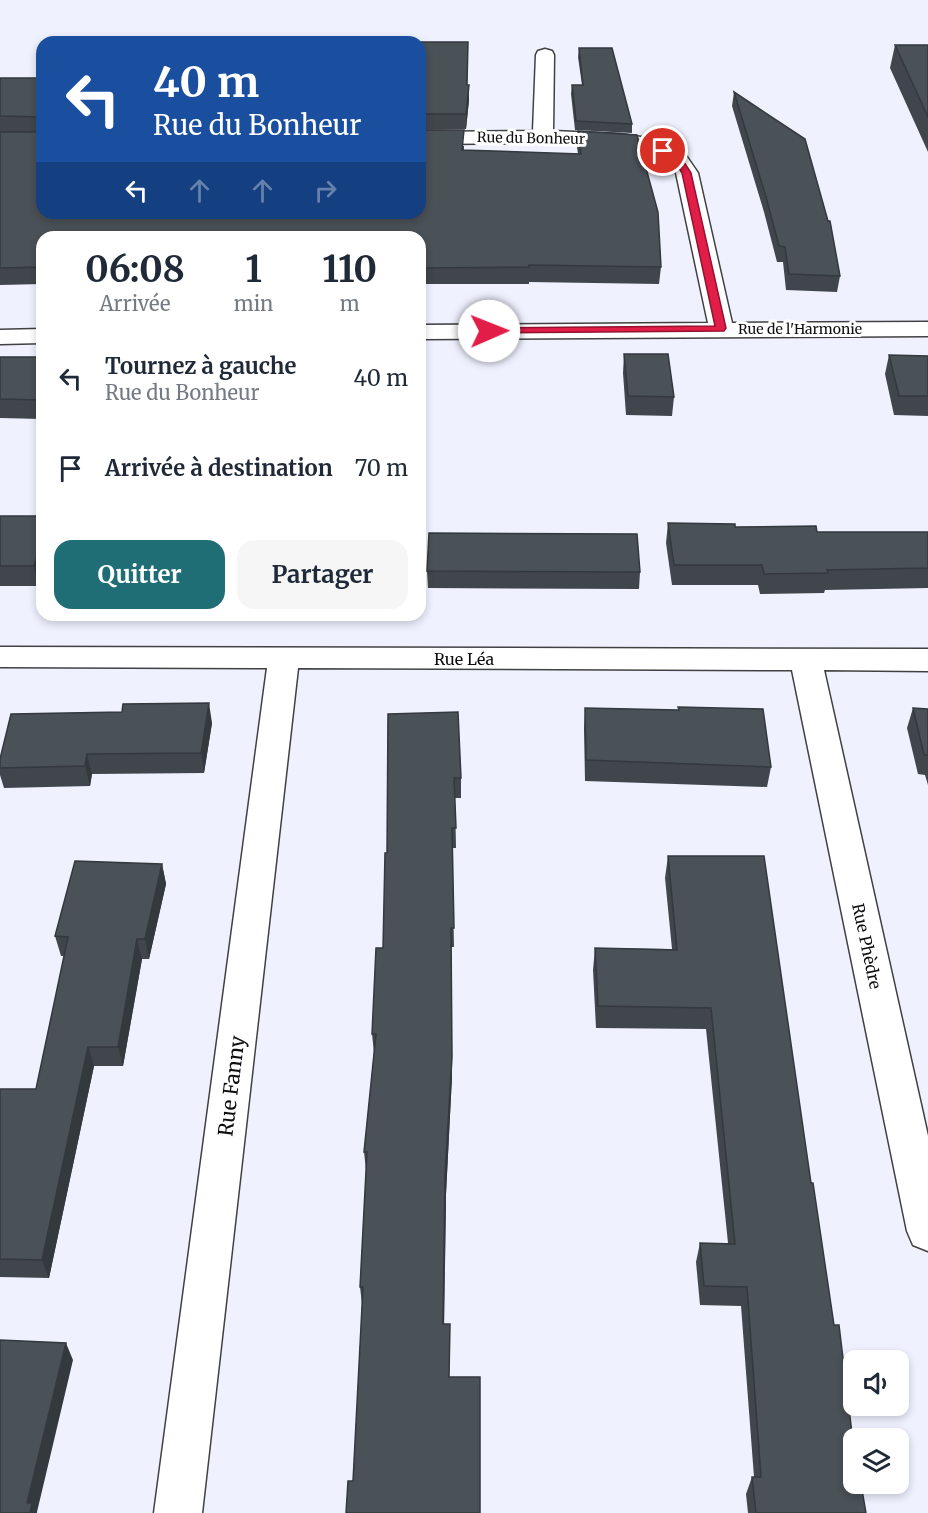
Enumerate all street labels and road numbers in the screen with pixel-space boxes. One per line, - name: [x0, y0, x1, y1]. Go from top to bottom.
- street label: Rue du Bonheur: [477, 128, 585, 148]
- street label: Rue de l'Harmonie: [738, 320, 862, 338]
- street label: Rue Léa: [434, 649, 494, 669]
- street label: Rue Phèdre: [848, 901, 886, 991]
- street label: Rue Fanny: [212, 1034, 250, 1138]

